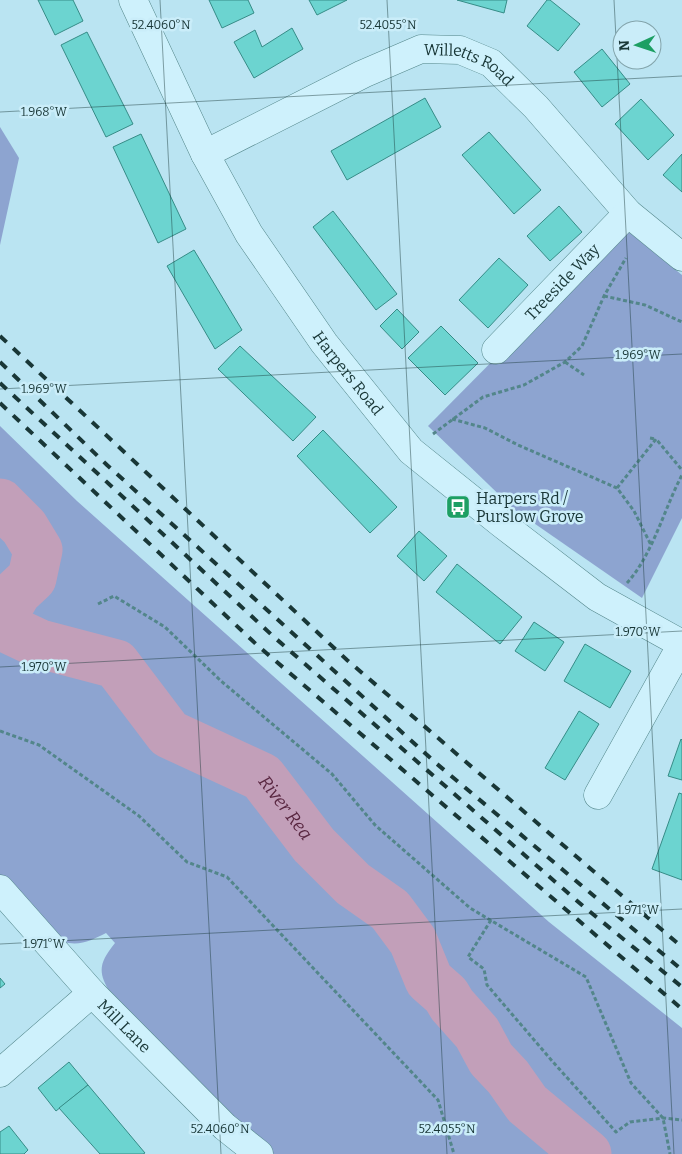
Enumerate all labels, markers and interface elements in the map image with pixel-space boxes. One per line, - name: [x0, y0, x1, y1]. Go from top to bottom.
- text: 52.4060°N: [132, 18, 191, 32]
- text: 52.4055°N: [359, 18, 417, 32]
- north arrow: [612, 20, 662, 70]
- street label: Willetts Road: [423, 40, 518, 90]
- text: N: [616, 40, 633, 51]
- text: 1.968°W: [21, 105, 68, 119]
- street label: Treeside Way: [521, 239, 603, 324]
- street label: Harpers Road: [309, 327, 388, 419]
- text: 1.969°W: [615, 348, 662, 362]
- text: 1.969°W: [21, 382, 68, 396]
- place label: Harpers Rd / Purslow Grove: [476, 489, 584, 526]
- bus stop icon: Harpers Rd / Purslow Grove: [445, 494, 471, 520]
- text: 1.970°W: [616, 625, 661, 639]
- text: 1.970°W: [22, 660, 67, 674]
- water label: River Rea: [254, 771, 317, 844]
- text: 1.971°W: [617, 903, 660, 917]
- text: 1.971°W: [23, 937, 66, 951]
- street label: Mill Lane: [94, 995, 155, 1056]
- text: 52.4060°N: [191, 1122, 250, 1136]
- text: 52.4055°N: [418, 1122, 476, 1136]

